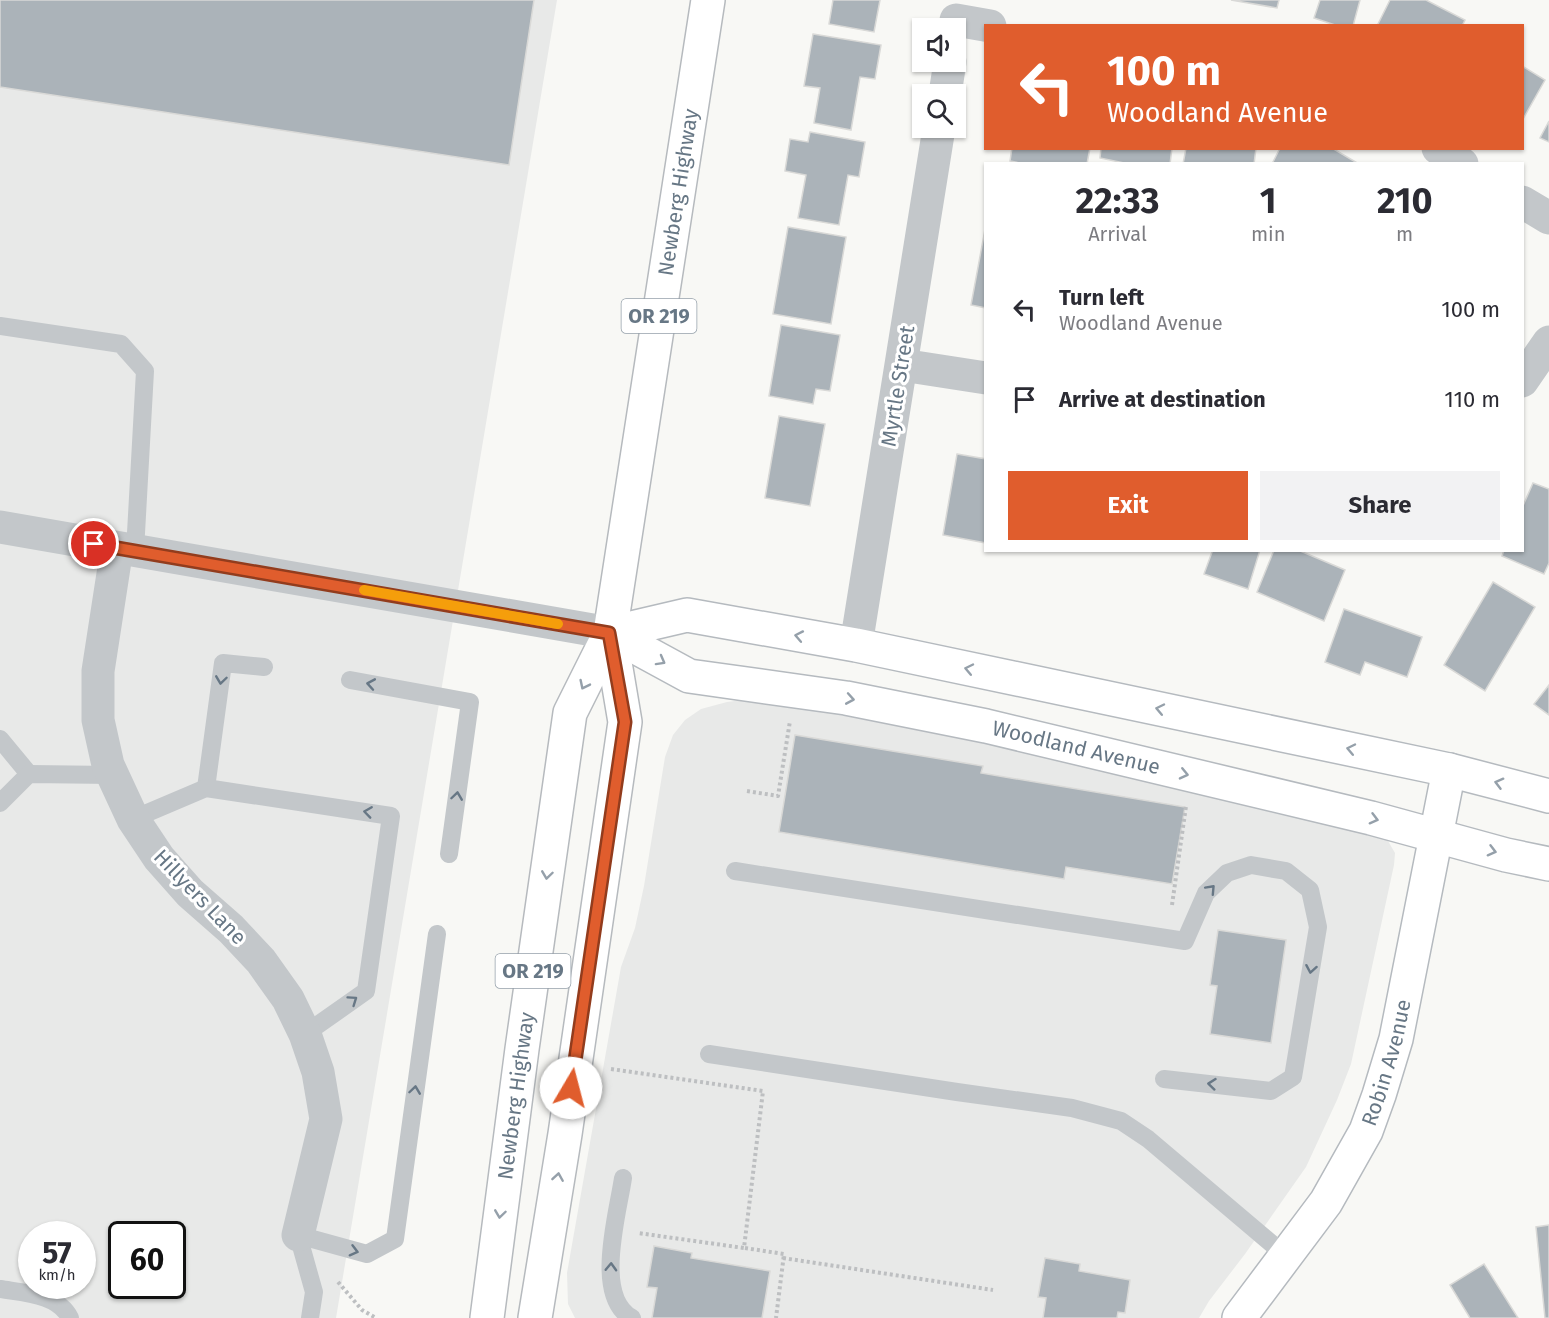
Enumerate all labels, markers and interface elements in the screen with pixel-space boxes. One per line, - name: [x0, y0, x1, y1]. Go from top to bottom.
- map controls: [912, 18, 966, 138]
- button: sound: [912, 18, 966, 72]
- text: 100 m: [1107, 46, 1221, 96]
- icon: left: [1008, 48, 1086, 126]
- button: search: [912, 84, 966, 138]
- text: Woodland Avenue: [1107, 97, 1328, 129]
- street label: Newberg Highway: [652, 106, 704, 278]
- text: 22:33: [1076, 179, 1159, 223]
- text: 1: [1260, 179, 1277, 223]
- text: 210: [1377, 179, 1432, 223]
- text: Arrival: [1088, 222, 1147, 246]
- text: min: [1251, 222, 1285, 246]
- text: m: [1396, 222, 1413, 246]
- text: Turn left: [1059, 284, 1144, 311]
- icon: left: [1008, 293, 1041, 326]
- text: 100 m: [1441, 296, 1500, 323]
- road number: OR 219: [622, 299, 696, 333]
- text: Woodland Avenue: [1059, 311, 1223, 335]
- street label: Myrtle Street: [876, 323, 920, 448]
- icon: arrive: [1008, 383, 1041, 416]
- text: Arrive at destination: [1059, 386, 1266, 413]
- text: 110 m: [1444, 386, 1500, 413]
- button: Exit: [1008, 471, 1248, 540]
- button: Share: [1260, 471, 1500, 540]
- pin: [68, 518, 119, 569]
- icon: arrive: [77, 527, 110, 560]
- one-way arrow: [794, 630, 804, 643]
- one-way arrow: [655, 654, 665, 665]
- one-way arrow: [964, 663, 974, 676]
- one-way arrow: [215, 676, 227, 685]
- one-way arrow: [367, 678, 377, 691]
- one-way arrow: [579, 679, 591, 690]
- one-way arrow: [845, 692, 855, 705]
- one-way arrow: [1155, 703, 1165, 716]
- street label: Woodland Avenue: [990, 715, 1163, 780]
- one-way arrow: [1346, 743, 1356, 756]
- one-way arrow: [1179, 766, 1189, 779]
- one-way arrow: [1494, 778, 1505, 790]
- one-way arrow: [450, 792, 462, 801]
- one-way arrow: [364, 807, 373, 819]
- one-way arrow: [1368, 812, 1378, 824]
- street label: Hillyers Lane: [148, 844, 252, 950]
- one-way arrow: [1486, 844, 1497, 856]
- one-way arrow: [541, 871, 553, 880]
- one-way arrow: [1204, 885, 1215, 896]
- road number: OR 219: [496, 954, 570, 988]
- one-way arrow: [1305, 964, 1318, 974]
- one-way arrow: [347, 996, 358, 1007]
- street label: Robin Avenue: [1356, 997, 1417, 1130]
- street label: Newberg Highway: [492, 1010, 540, 1181]
- position arrow: [539, 1056, 603, 1120]
- one-way arrow: [1207, 1079, 1216, 1091]
- one-way arrow: [409, 1086, 421, 1095]
- one-way arrow: [551, 1173, 563, 1182]
- one-way arrow: [494, 1209, 506, 1219]
- speed limit sign: 60: [108, 1221, 186, 1299]
- text: 57: [42, 1235, 72, 1271]
- one-way arrow: [349, 1243, 359, 1256]
- one-way arrow: [604, 1263, 617, 1272]
- text: km/h: [38, 1266, 76, 1284]

